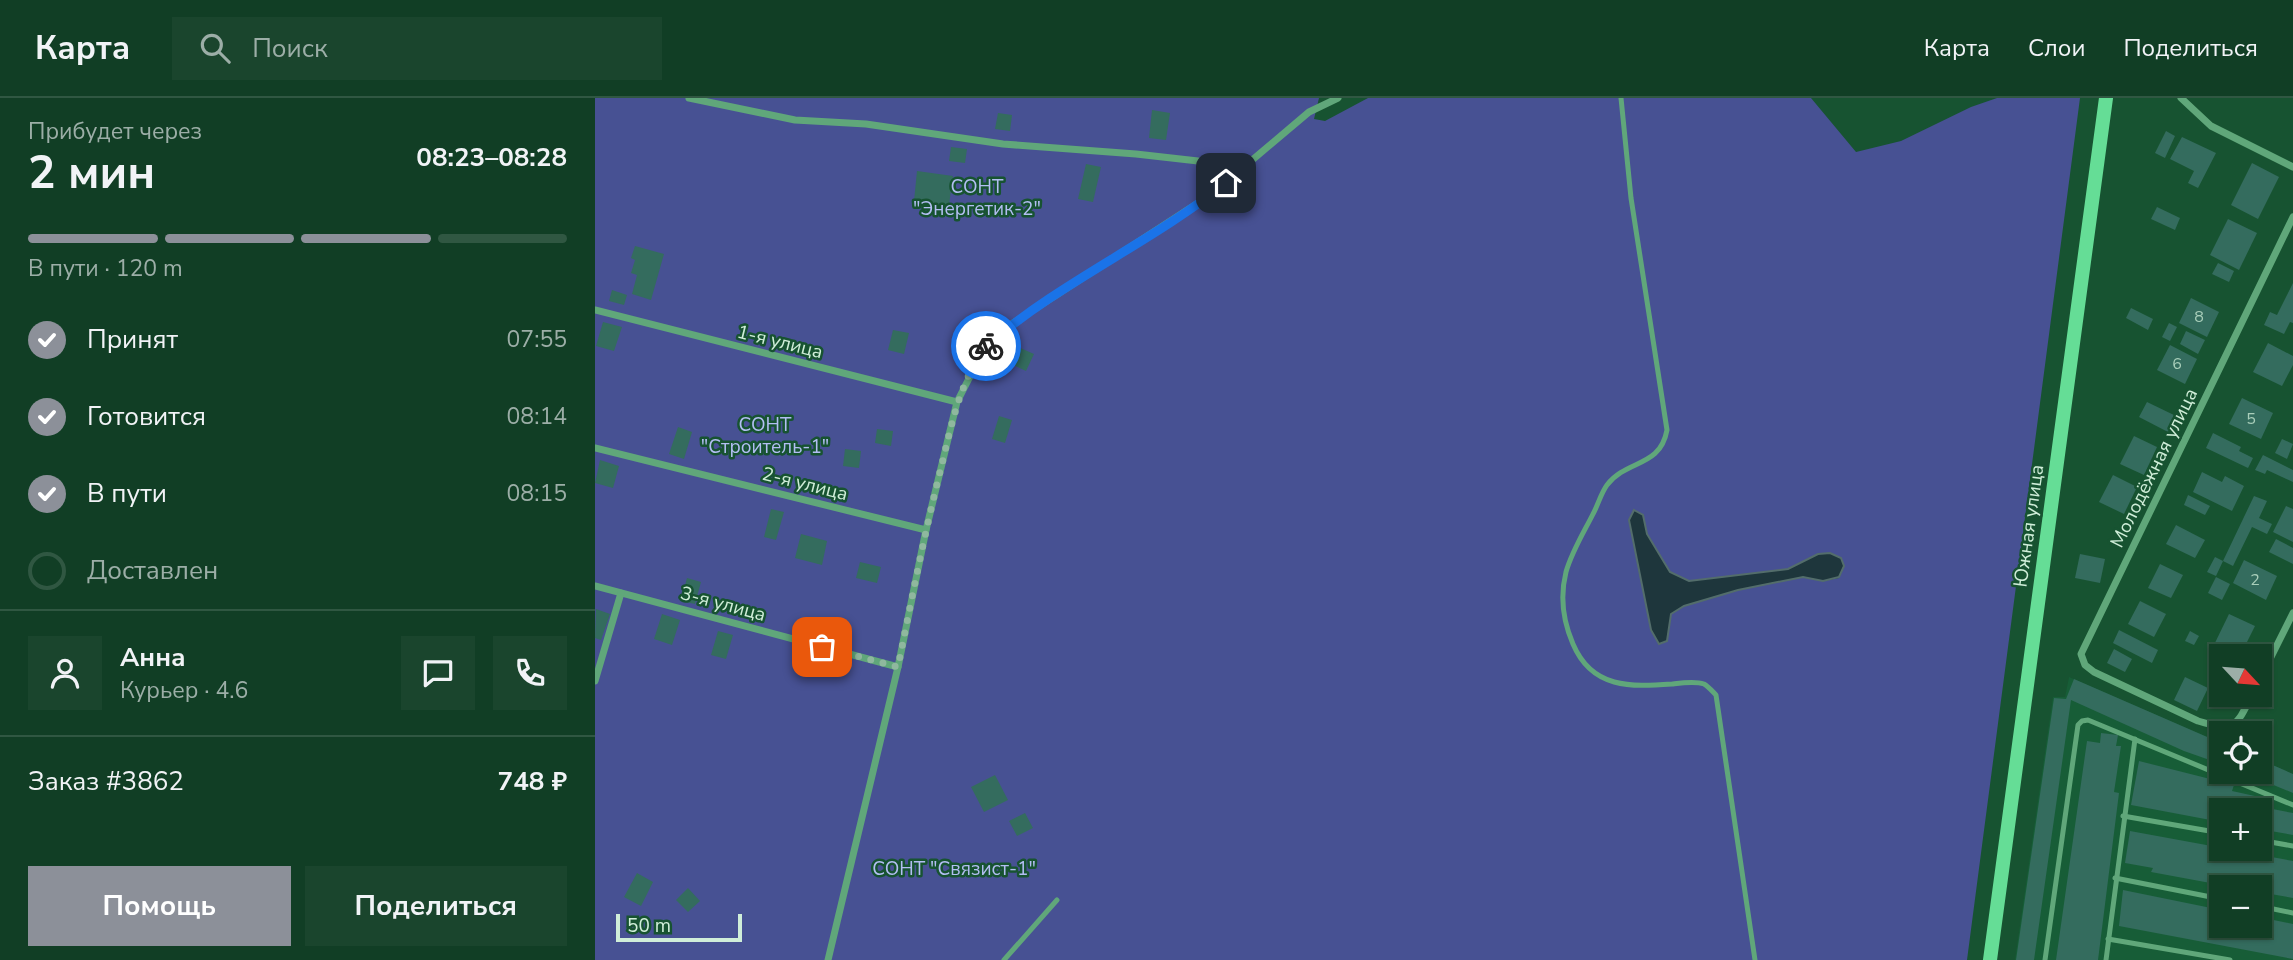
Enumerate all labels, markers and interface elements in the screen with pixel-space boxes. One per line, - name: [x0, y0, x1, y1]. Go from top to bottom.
- search box: [172, 17, 662, 80]
- text: Карта: [35, 26, 130, 71]
- icon: search: [196, 29, 234, 67]
- text: Поиск: [252, 31, 328, 66]
- text: Карта: [1924, 32, 1990, 64]
- text: Слои: [2028, 32, 2085, 64]
- text: Поделиться: [2123, 32, 2258, 64]
- text: Прибудет через: [28, 116, 202, 147]
- text: 08:23–08:28: [416, 140, 567, 175]
- text: 2 мин: [28, 141, 155, 204]
- pin: [1196, 153, 1256, 213]
- icon: home: [1207, 164, 1245, 202]
- park label: СОНТ "Энергетик-2": [913, 174, 1041, 222]
- text: В пути · 120 m: [28, 253, 183, 284]
- house number: 8: [2194, 306, 2204, 328]
- courier: [951, 311, 1021, 381]
- street label: 1-я улица: [734, 319, 826, 365]
- icon: check: [28, 321, 66, 359]
- text: Принят: [87, 322, 178, 357]
- text: 07:55: [507, 324, 567, 355]
- icon: bike: [967, 327, 1005, 365]
- house number: 6: [2172, 353, 2182, 375]
- street label: Молодёжная улица: [2104, 384, 2204, 552]
- icon: check: [28, 398, 66, 436]
- text: Готовится: [87, 399, 206, 434]
- text: 08:14: [507, 401, 567, 432]
- house number: 5: [2246, 408, 2256, 430]
- park label: СОНТ "Строитель-1": [701, 412, 829, 460]
- street label: 2-я улица: [759, 461, 851, 507]
- street label: Южная улица: [2008, 463, 2050, 589]
- icon: check: [28, 475, 66, 513]
- text: В пути: [87, 476, 167, 511]
- text: 08:15: [507, 478, 567, 509]
- text: Доставлен: [87, 553, 218, 588]
- house number: 2: [2250, 569, 2260, 591]
- street label: 3-я улица: [677, 580, 769, 628]
- pin: [792, 617, 852, 677]
- icon: bag: [803, 628, 841, 666]
- button: person: [28, 636, 102, 710]
- button: chat: [401, 636, 475, 710]
- button: phone: [493, 636, 567, 710]
- text: Анна: [120, 640, 186, 675]
- north arrow: [2209, 644, 2271, 707]
- map controls: [2209, 644, 2272, 938]
- text: Курьер · 4.6: [120, 675, 248, 706]
- button: locate: [2209, 721, 2272, 784]
- text: Заказ #3862: [28, 764, 184, 799]
- text: 748 ₽: [498, 764, 567, 799]
- button: +: [2209, 798, 2272, 861]
- park label: СОНТ "Связист-1": [872, 856, 1036, 882]
- button: Помощь: [28, 866, 291, 946]
- button: Поделиться: [305, 866, 567, 946]
- button: −: [2209, 875, 2272, 938]
- scale bar: [616, 911, 742, 943]
- text: 50 m: [627, 913, 671, 939]

